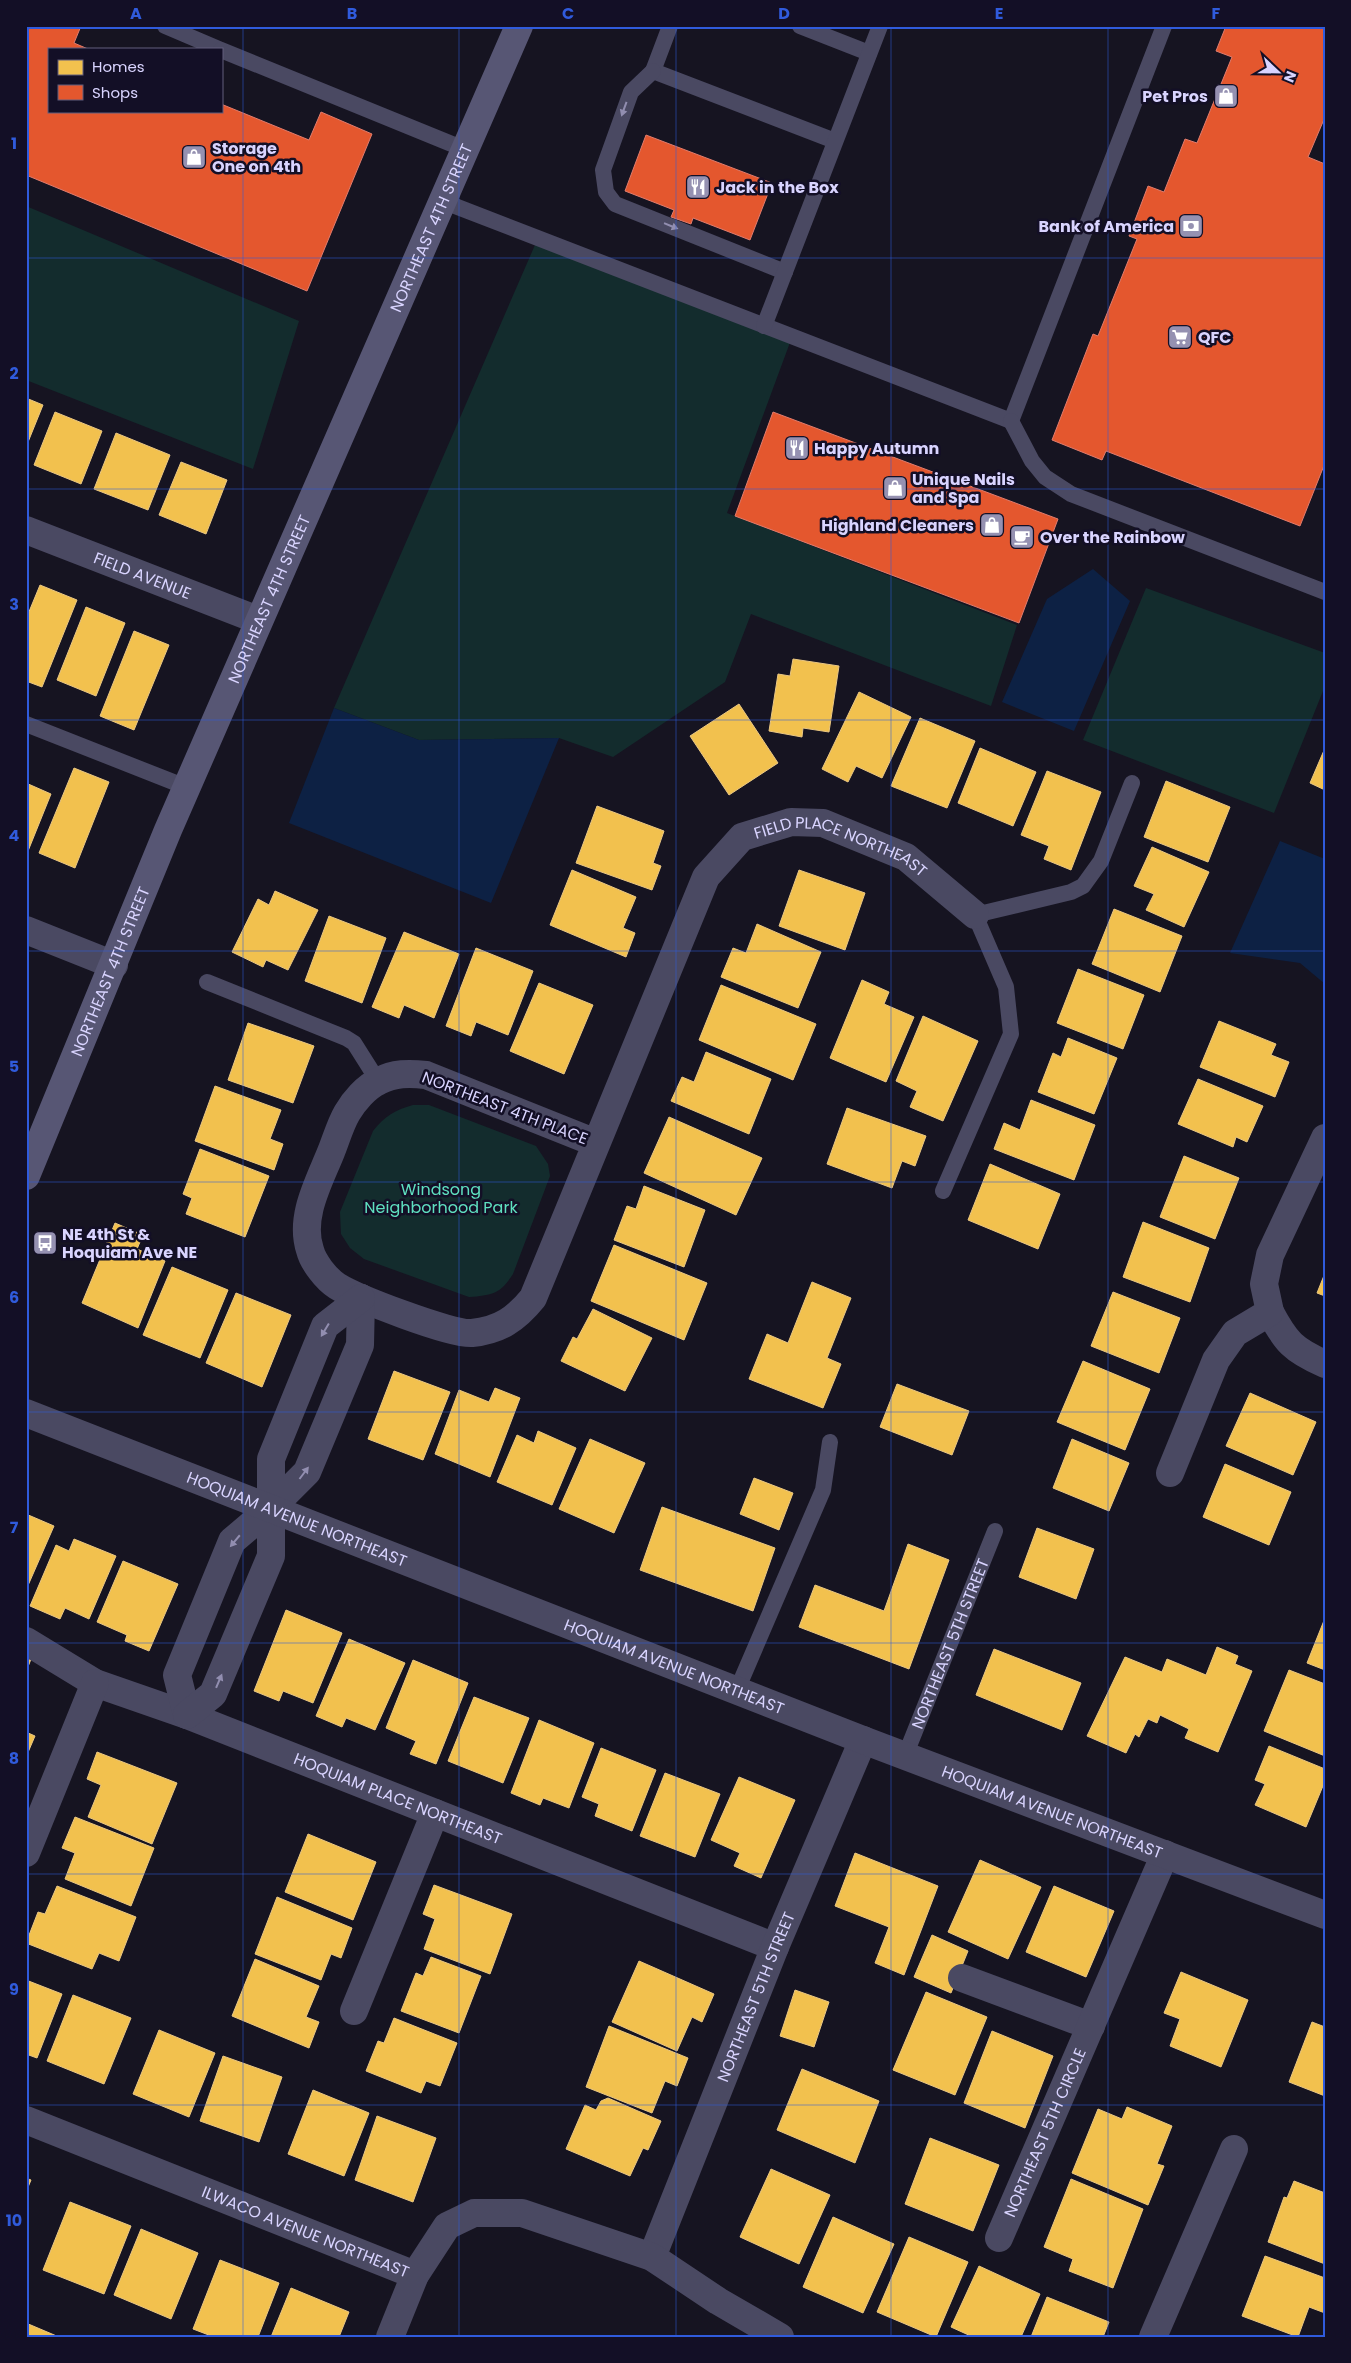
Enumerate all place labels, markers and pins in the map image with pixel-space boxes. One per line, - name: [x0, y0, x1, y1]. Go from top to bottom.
- shop icon: Pet Pros: [1213, 83, 1239, 109]
- place label: Pet Pros: [1142, 85, 1208, 108]
- place label: Storage One on 4th: [212, 137, 301, 178]
- shop icon: Storage One on 4th: [181, 144, 207, 170]
- restaurant icon: Jack in the Box: [685, 174, 711, 200]
- place label: Jack in the Box: [716, 176, 839, 199]
- bank icon: Bank of America: [1178, 213, 1204, 239]
- place label: Bank of America: [1038, 215, 1174, 238]
- supermarket icon: QFC: [1167, 324, 1193, 350]
- place label: QFC: [1198, 326, 1232, 349]
- restaurant icon: Happy Autumn: [784, 435, 810, 461]
- place label: Happy Autumn: [814, 437, 939, 460]
- place label: Unique Nails and Spa: [912, 468, 1015, 509]
- shop icon: Unique Nails and Spa: [882, 475, 908, 501]
- shop icon: Highland Cleaners: [979, 512, 1005, 538]
- place label: Highland Cleaners: [821, 514, 974, 537]
- cafe icon: Over the Rainbow: [1009, 524, 1035, 550]
- place label: Over the Rainbow: [1040, 526, 1185, 549]
- place label: NE 4th St & Hoquiam Ave NE: [62, 1223, 197, 1264]
- bus stop icon: NE 4th St & Hoquiam Ave NE: [32, 1230, 58, 1256]

